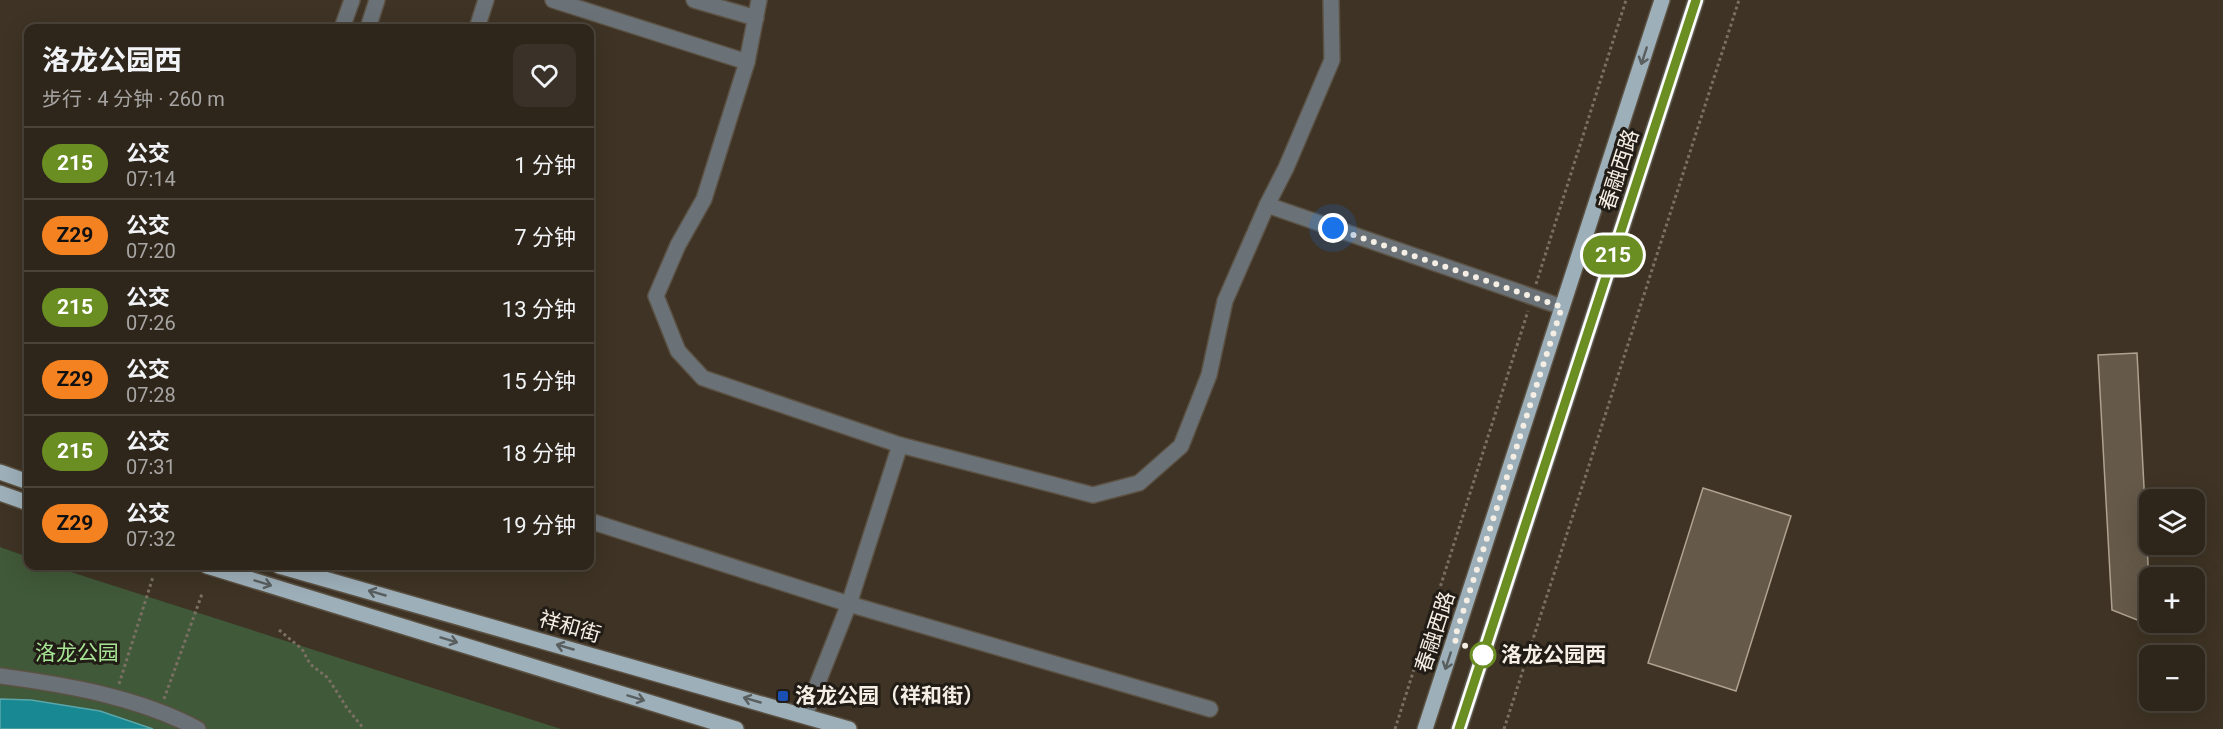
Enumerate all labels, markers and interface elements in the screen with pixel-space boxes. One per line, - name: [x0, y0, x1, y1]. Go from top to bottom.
- text: 洛龙公园西: [42, 44, 182, 77]
- button: heart: [513, 44, 576, 107]
- one-way arrow: [1637, 46, 1648, 65]
- text: 步行 · 4 分钟 · 260 m: [42, 87, 225, 111]
- street label: 春融西路: [1595, 126, 1643, 214]
- text: 公交: [126, 141, 170, 166]
- text: 215: [57, 151, 93, 175]
- text: 1 分钟: [514, 153, 576, 178]
- text: 07:14: [126, 167, 176, 191]
- text: 公交: [126, 213, 170, 238]
- your location: [1318, 213, 1348, 243]
- text: Z29: [57, 223, 93, 247]
- text: 7 分钟: [514, 225, 576, 250]
- line badge: 215: [1578, 236, 1648, 274]
- text: 07:20: [126, 239, 176, 263]
- text: 215: [1595, 243, 1631, 267]
- text: 公交: [126, 285, 170, 310]
- text: 215: [57, 295, 93, 319]
- text: 13 分钟: [502, 297, 576, 322]
- text: 07:26: [126, 311, 176, 335]
- text: 公交: [126, 357, 170, 382]
- text: Z29: [57, 367, 93, 391]
- text: 15 分钟: [502, 369, 576, 394]
- text: 07:28: [126, 383, 176, 407]
- text: 公交: [126, 429, 170, 454]
- text: 215: [57, 439, 93, 463]
- text: 18 分钟: [502, 441, 576, 466]
- text: 07:31: [126, 455, 176, 479]
- map controls: [2139, 489, 2205, 711]
- button: layers: [2139, 489, 2205, 555]
- text: 公交: [126, 501, 170, 526]
- text: Z29: [57, 511, 93, 535]
- text: 19 分钟: [502, 513, 576, 538]
- text: 07:32: [126, 527, 176, 551]
- button: +: [2139, 567, 2205, 633]
- one-way arrow: [253, 578, 272, 589]
- one-way arrow: [368, 587, 387, 599]
- street label: 春融西路: [1411, 588, 1459, 676]
- street label: 祥和街: [536, 607, 604, 647]
- one-way arrow: [439, 635, 458, 646]
- park label: 洛龙公园: [35, 641, 119, 665]
- one-way arrow: [556, 641, 575, 652]
- marker: 洛龙公园西: [1470, 642, 1496, 668]
- place label: 洛龙公园西: [1501, 643, 1606, 667]
- button: −: [2139, 645, 2205, 711]
- one-way arrow: [1441, 651, 1452, 670]
- place label: 洛龙公园（祥和街）: [795, 684, 984, 708]
- marker: 洛龙公园（祥和街）: [776, 689, 790, 703]
- one-way arrow: [626, 693, 645, 704]
- one-way arrow: [743, 694, 762, 706]

